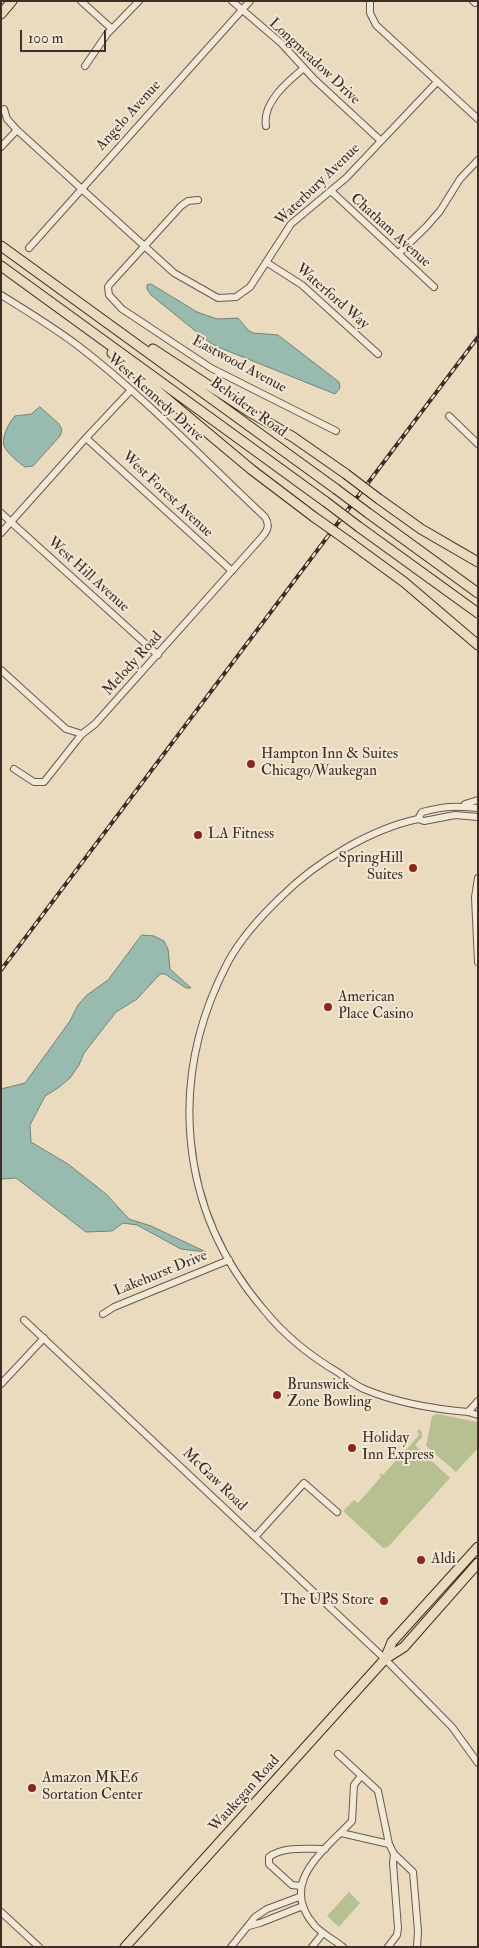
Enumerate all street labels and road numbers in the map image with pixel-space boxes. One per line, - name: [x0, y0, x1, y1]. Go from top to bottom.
- street label: Longmeadow Drive: [265, 15, 363, 109]
- street label: Angelo Avenue: [93, 77, 165, 155]
- street label: Waterbury Avenue: [272, 140, 364, 230]
- street label: Chatham Avenue: [346, 190, 434, 272]
- street label: Waterford Way: [292, 260, 372, 334]
- street label: Eastwood Avenue: [189, 333, 289, 397]
- street label: West Kennedy Drive: [103, 350, 207, 446]
- street label: Belvidere Road: [206, 374, 290, 442]
- street label: West Forest Avenue: [118, 448, 216, 542]
- street label: West Hill Avenue: [43, 534, 133, 616]
- street label: Melody Road: [100, 628, 166, 700]
- street label: Lakehurst Drive: [112, 1247, 210, 1301]
- street label: McGaw Road: [178, 1445, 250, 1515]
- street label: Waukegan Road: [206, 1752, 284, 1836]

